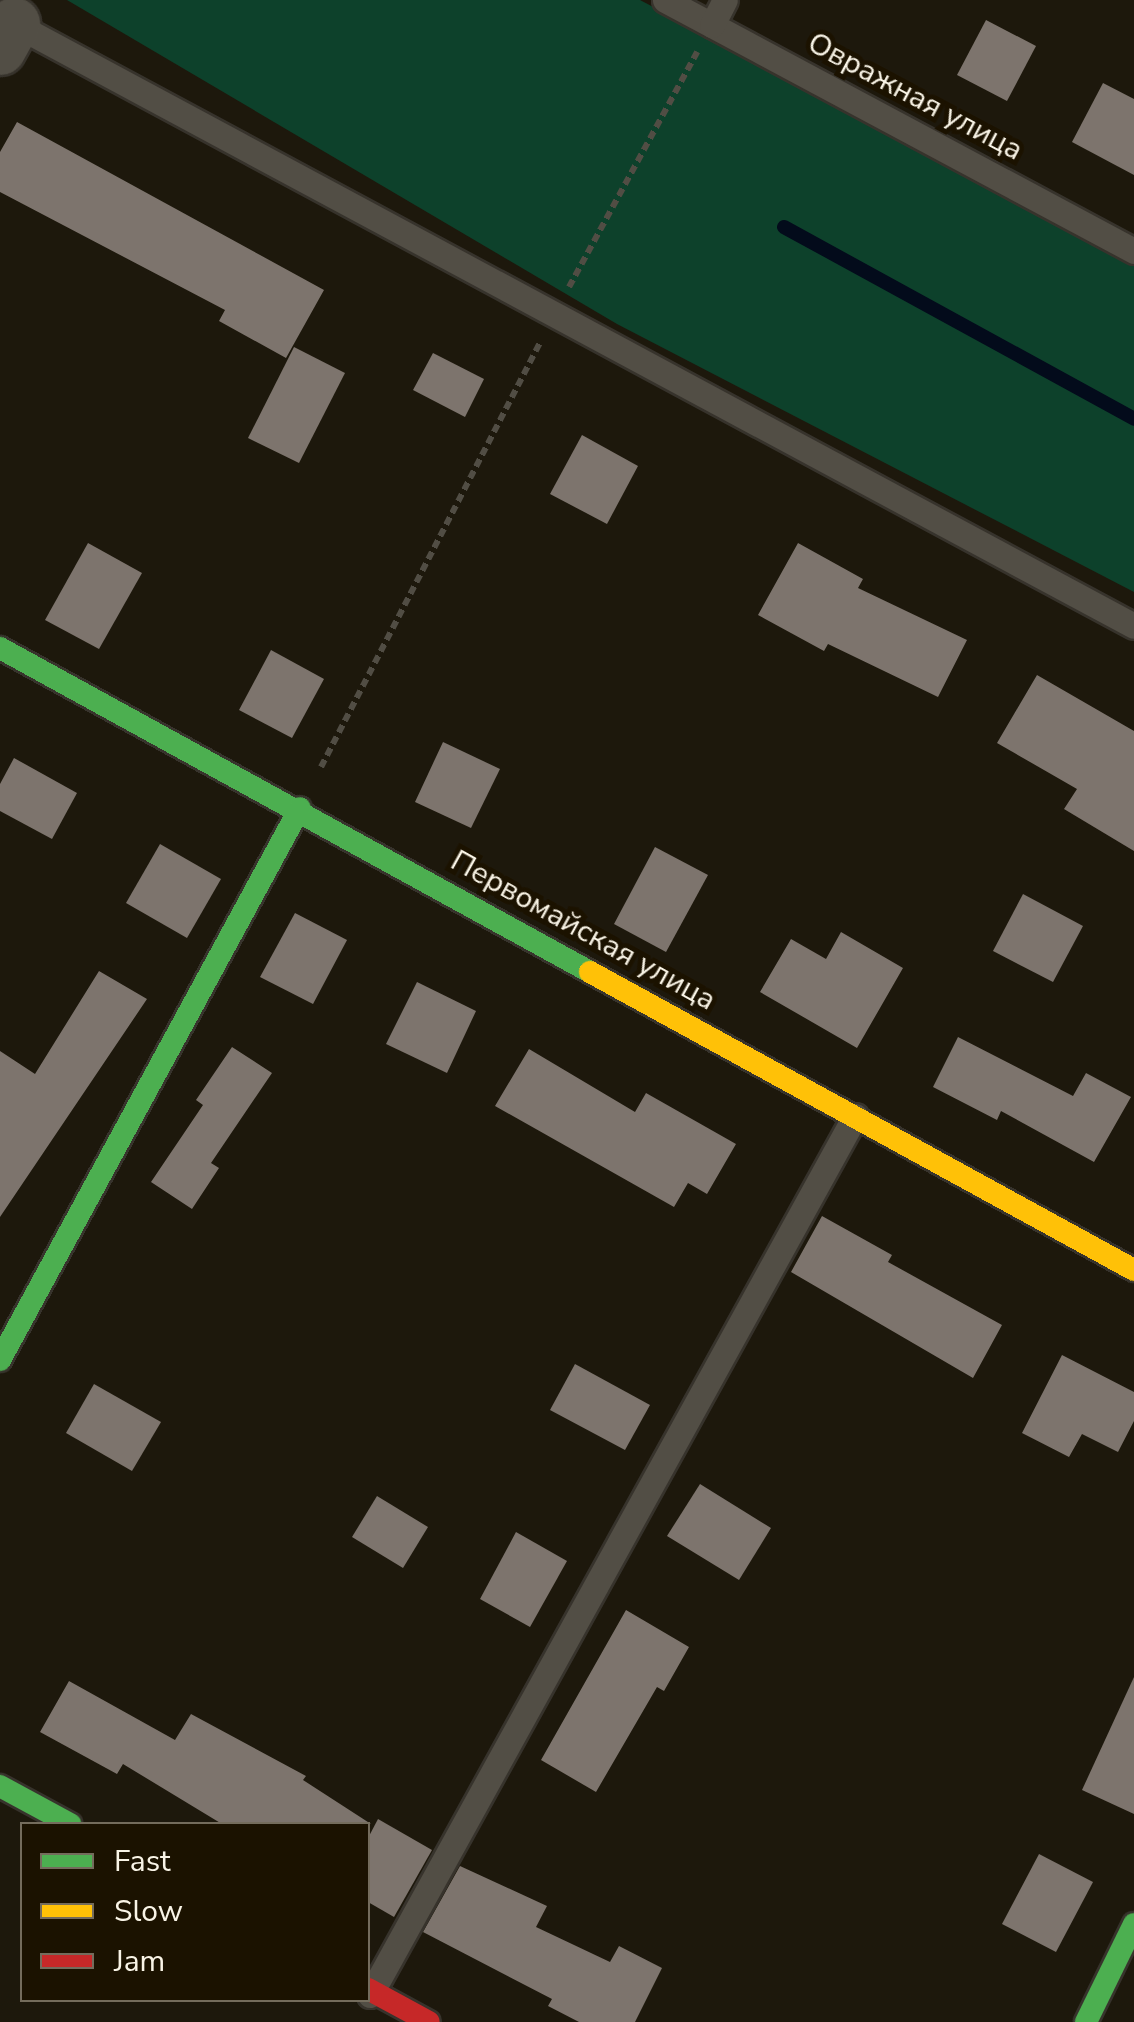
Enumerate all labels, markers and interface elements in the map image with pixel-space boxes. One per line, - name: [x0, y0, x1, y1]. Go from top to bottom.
- street label: Овражная улица: [801, 25, 1029, 169]
- street label: Первомайская улица: [444, 843, 722, 1019]
- legend: [20, 1822, 370, 2002]
- text: Fast: [114, 1841, 171, 1882]
- text: Slow: [114, 1891, 183, 1932]
- text: Jam: [114, 1941, 165, 1982]

